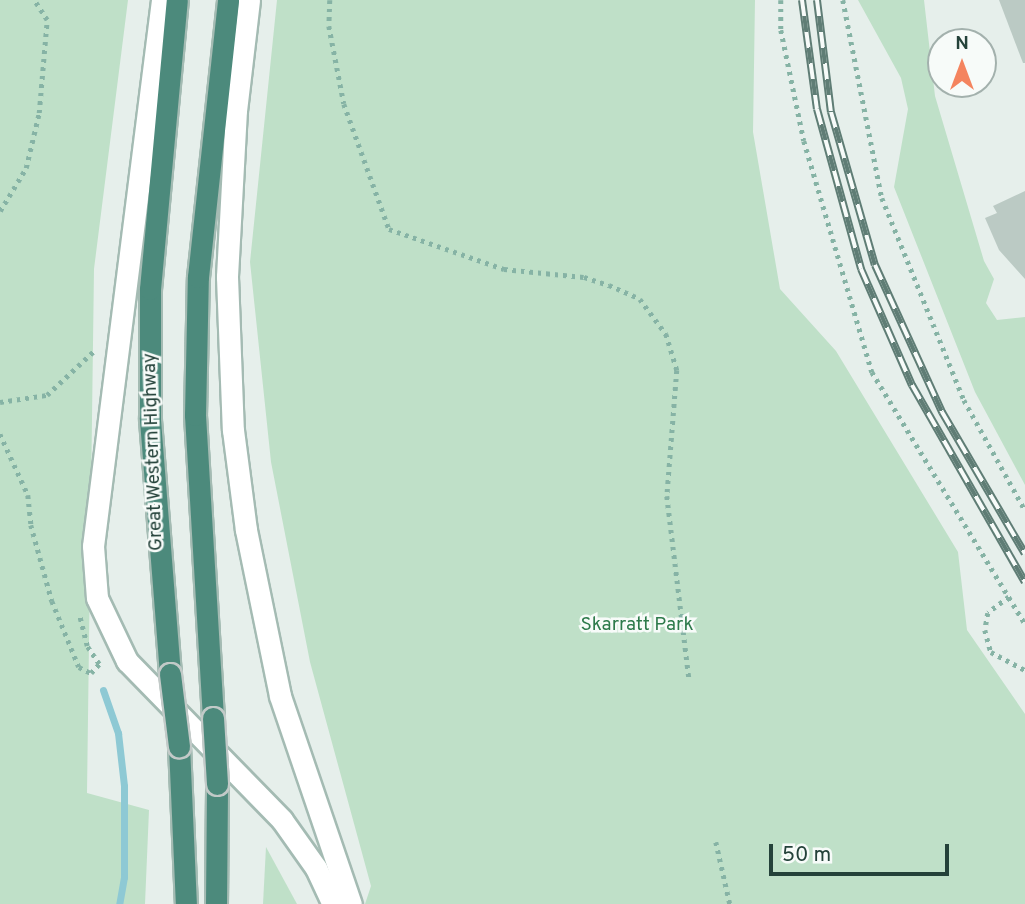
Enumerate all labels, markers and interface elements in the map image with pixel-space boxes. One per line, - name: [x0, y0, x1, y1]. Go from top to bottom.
- north arrow: [927, 28, 997, 98]
- text: N: [955, 32, 969, 56]
- street label: Great Western Highway: [139, 352, 169, 552]
- park label: Skarratt Park: [580, 615, 694, 637]
- scale bar: [773, 830, 953, 874]
- text: 50 m: [782, 842, 831, 869]

